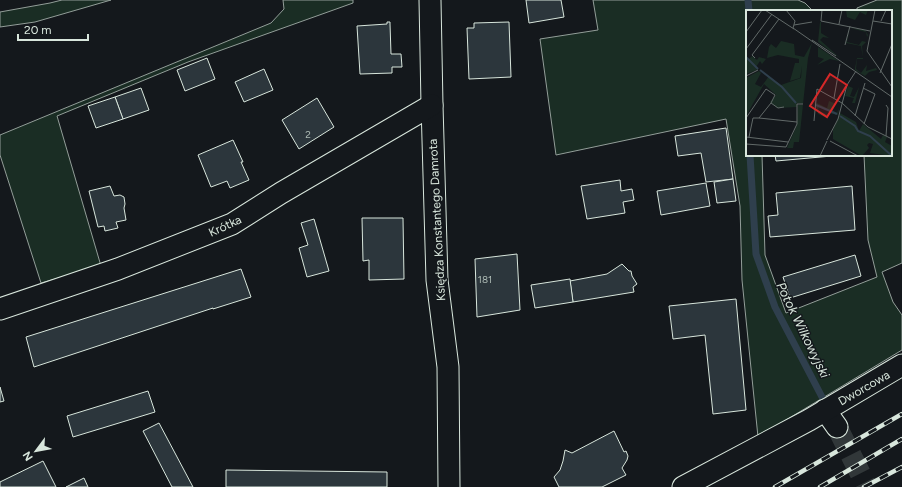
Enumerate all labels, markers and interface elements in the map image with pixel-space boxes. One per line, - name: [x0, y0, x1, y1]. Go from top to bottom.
- inset map: [746, 10, 892, 156]
- scale bar: [18, 16, 88, 42]
- text: 20 m: [24, 23, 52, 37]
- house number: 2: [305, 128, 311, 141]
- street label: Księdza Konstantego Damrota: [426, 139, 448, 301]
- street label: Krótka: [206, 212, 244, 240]
- house number: 181: [478, 273, 492, 286]
- water label: Potok Wilkowyjski: [773, 280, 833, 381]
- street label: Dworcowa: [836, 368, 892, 408]
- north arrow: [16, 431, 56, 471]
- text: N: [20, 449, 36, 463]

